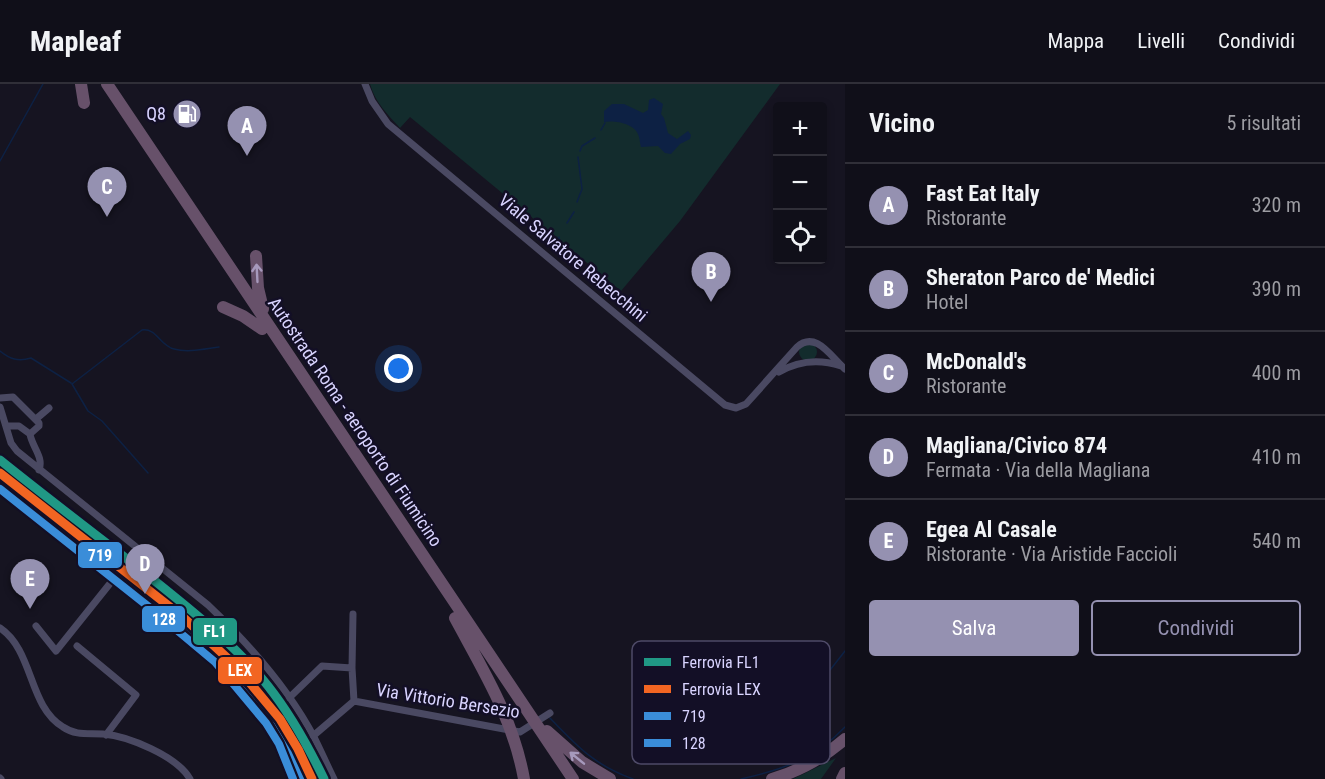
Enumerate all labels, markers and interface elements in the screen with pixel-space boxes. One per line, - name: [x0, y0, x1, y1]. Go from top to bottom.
- text: Mapleaf: [30, 25, 121, 58]
- text: Mappa: [1047, 29, 1104, 53]
- text: Livelli: [1137, 29, 1185, 53]
- text: Condividi: [1218, 29, 1295, 53]
- fuel station icon: Q8: [171, 98, 203, 130]
- map controls: [773, 102, 827, 264]
- button: +: [773, 102, 827, 156]
- place label: Q8: [146, 103, 166, 124]
- pin: A: [228, 106, 266, 156]
- text: Vicino: [869, 108, 935, 138]
- text: 5 risultati: [1226, 111, 1301, 135]
- button: −: [773, 156, 827, 210]
- pin: C: [88, 168, 126, 217]
- text: Fast Eat Italy: [926, 181, 1040, 206]
- street label: Viale Salvatore Rebecchini: [495, 189, 652, 326]
- text: A: [883, 193, 894, 217]
- text: 320 m: [1252, 193, 1301, 217]
- text: Ristorante: [926, 206, 1006, 230]
- button: locate: [773, 210, 827, 264]
- pin: B: [692, 252, 730, 302]
- one-way arrow: [251, 264, 262, 284]
- text: Sheraton Parco de' Medici: [926, 265, 1155, 290]
- text: B: [883, 277, 894, 301]
- text: 390 m: [1252, 277, 1301, 301]
- text: Hotel: [926, 290, 968, 314]
- street label: Autostrada Roma - aeroporto di Fiumicino: [264, 293, 447, 550]
- text: McDonald's: [926, 349, 1026, 374]
- your location: [384, 354, 413, 383]
- text: C: [883, 361, 894, 385]
- text: 400 m: [1252, 361, 1301, 385]
- text: Ristorante: [926, 374, 1006, 398]
- text: Magliana/Civico 874: [926, 433, 1107, 458]
- text: D: [883, 445, 894, 469]
- text: 410 m: [1252, 445, 1301, 469]
- text: Fermata · Via della Magliana: [926, 458, 1150, 482]
- text: Egea Al Casale: [926, 517, 1057, 542]
- text: E: [884, 529, 893, 553]
- text: 540 m: [1252, 529, 1301, 553]
- line badge: 719: [77, 541, 123, 569]
- text: Ristorante · Via Aristide Faccioli: [926, 542, 1177, 566]
- pin: D: [126, 544, 164, 594]
- text: 719: [88, 546, 112, 565]
- pin: E: [10, 560, 50, 609]
- button: Salva: [869, 600, 1079, 656]
- button: Condividi: [1091, 600, 1301, 656]
- line badge: 128: [141, 605, 186, 633]
- text: 128: [152, 610, 176, 629]
- line badge: FL1: [192, 617, 238, 646]
- text: FL1: [203, 622, 227, 641]
- legend: [632, 641, 830, 764]
- text: Ferrovia FL1: [682, 653, 760, 672]
- line badge: LEX: [217, 656, 263, 685]
- text: LEX: [228, 661, 252, 680]
- street label: Via Vittorio Bersezio: [375, 679, 521, 722]
- text: Ferrovia LEX: [682, 680, 761, 699]
- text: 719: [682, 707, 706, 726]
- text: 128: [682, 734, 706, 753]
- one-way arrow: [569, 751, 585, 764]

